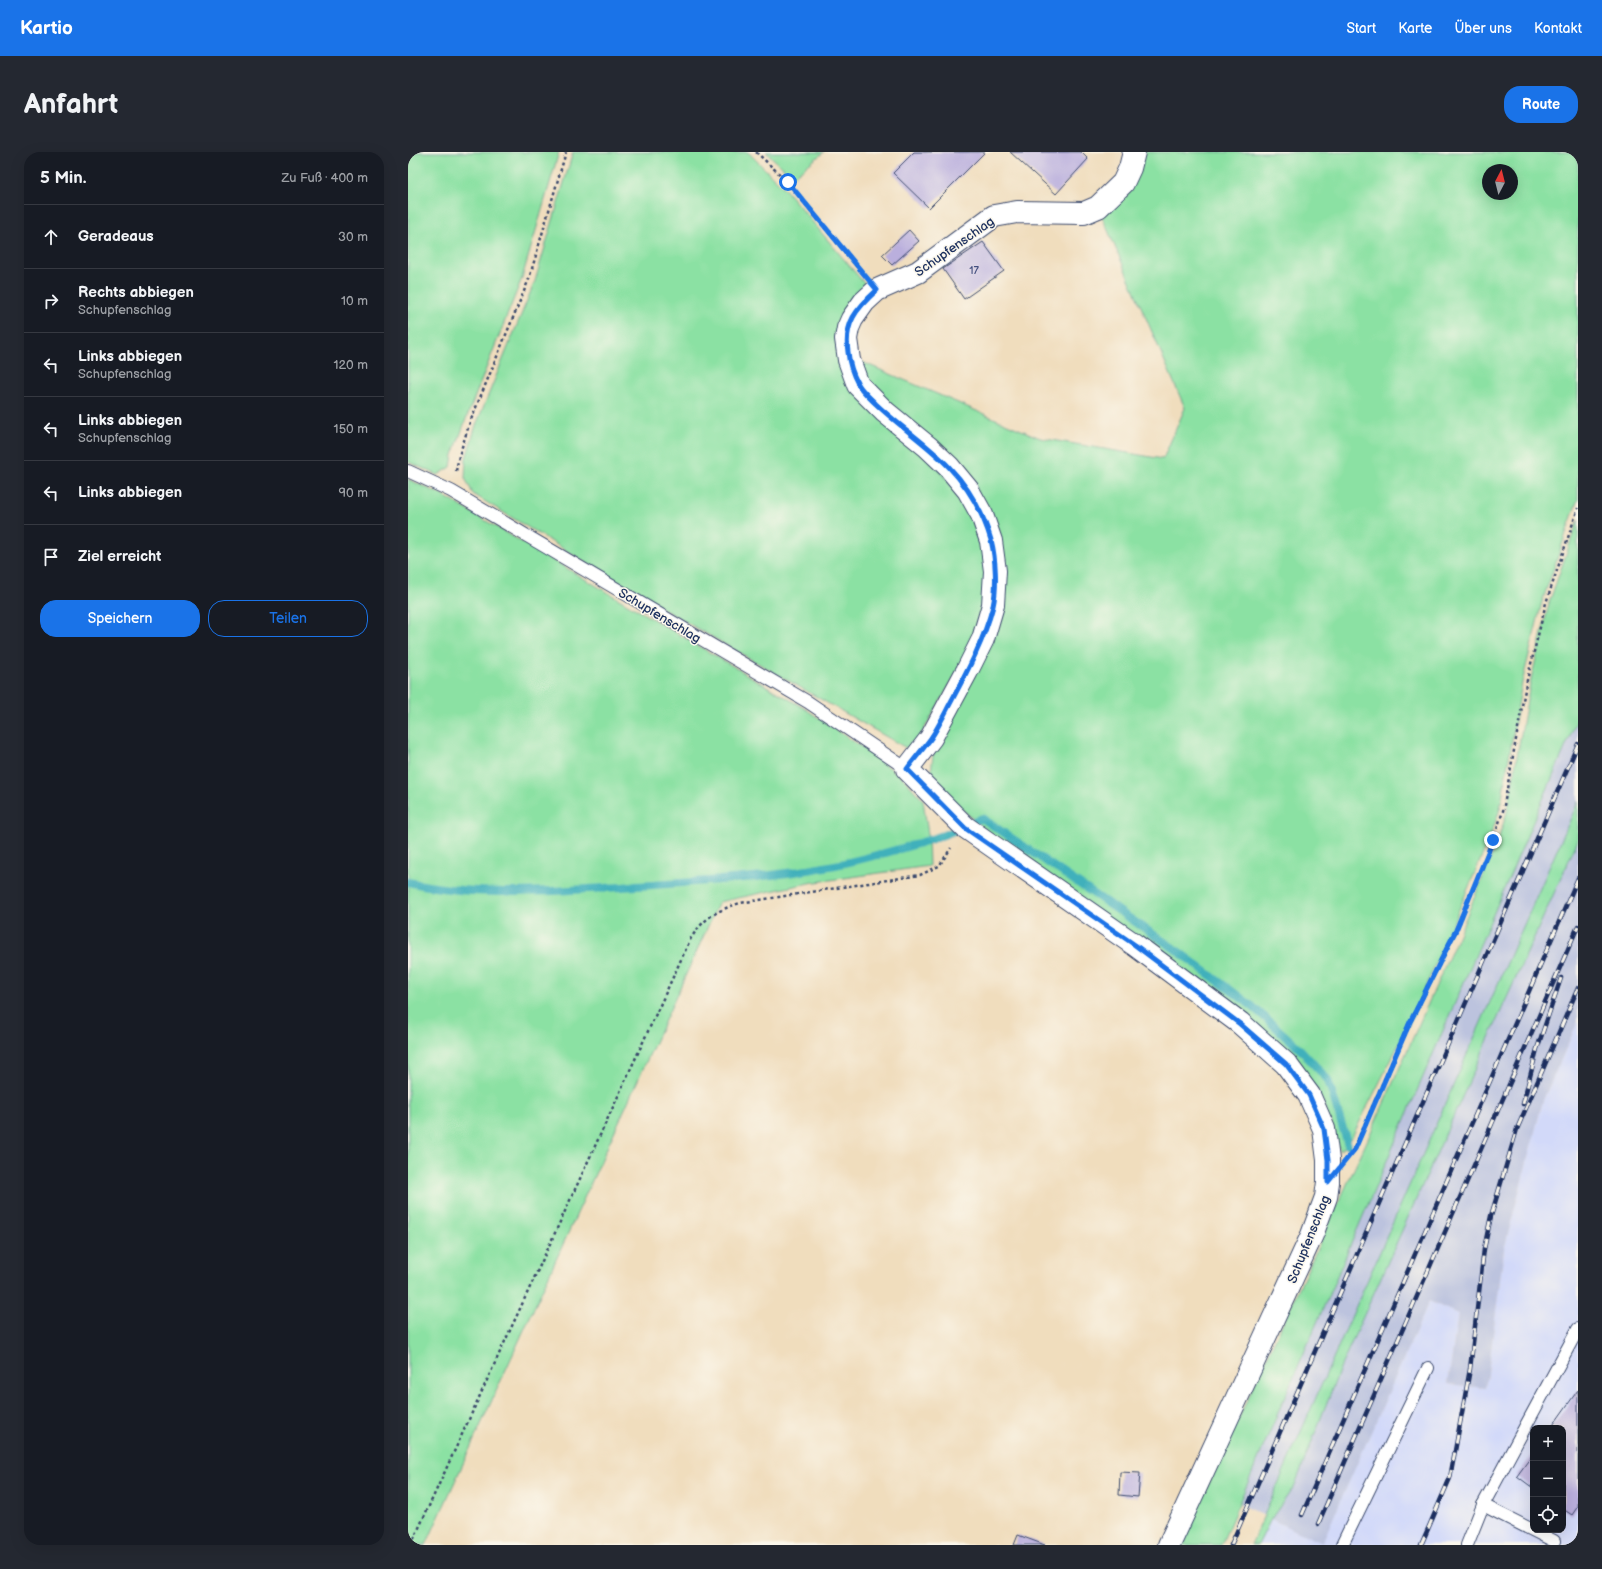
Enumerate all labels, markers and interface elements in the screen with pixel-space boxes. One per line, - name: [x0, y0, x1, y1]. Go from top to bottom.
- text: Kartio: [20, 17, 73, 40]
- text: Start: [1346, 20, 1376, 37]
- text: Karte: [1398, 20, 1432, 37]
- text: Über uns: [1454, 20, 1512, 37]
- text: Kontakt: [1534, 20, 1582, 37]
- button: Route: [1504, 86, 1578, 123]
- text: Anfahrt: [24, 88, 118, 121]
- north arrow: [1482, 164, 1518, 200]
- text: 5 Min.: [40, 168, 86, 188]
- text: Zu Fuß · 400 m: [281, 170, 368, 186]
- route start: [779, 173, 797, 191]
- street label: Schupfenschlag: [912, 213, 997, 280]
- icon: ahead: [40, 226, 62, 248]
- text: Geradeaus: [78, 227, 154, 246]
- text: 30 m: [338, 229, 368, 245]
- house number: 17: [969, 264, 979, 277]
- text: Rechts abbiegen: [78, 283, 194, 302]
- icon: right: [40, 290, 62, 312]
- text: 10 m: [341, 293, 368, 309]
- text: Schupfenschlag: [78, 302, 171, 318]
- text: Links abbiegen: [78, 347, 182, 366]
- icon: left: [40, 354, 62, 376]
- text: 120 m: [333, 357, 368, 373]
- text: Schupfenschlag: [78, 366, 171, 382]
- text: Links abbiegen: [78, 411, 182, 430]
- icon: left: [40, 418, 62, 440]
- text: 150 m: [334, 421, 368, 437]
- text: Schupfenschlag: [78, 430, 171, 446]
- icon: left: [40, 482, 62, 504]
- text: Links abbiegen: [78, 483, 182, 502]
- text: 90 m: [339, 485, 368, 501]
- icon: arrive: [40, 546, 62, 568]
- text: Ziel erreicht: [78, 547, 161, 566]
- street label: Schupfenschlag: [615, 585, 704, 647]
- button: Speichern: [40, 600, 200, 637]
- button: Teilen: [208, 600, 368, 637]
- route end: [1484, 831, 1502, 849]
- street label: Schupfenschlag: [1284, 1193, 1334, 1286]
- map controls: [1530, 1425, 1566, 1533]
- button: +: [1530, 1425, 1566, 1461]
- button: −: [1530, 1461, 1566, 1497]
- button: locate: [1530, 1497, 1566, 1533]

